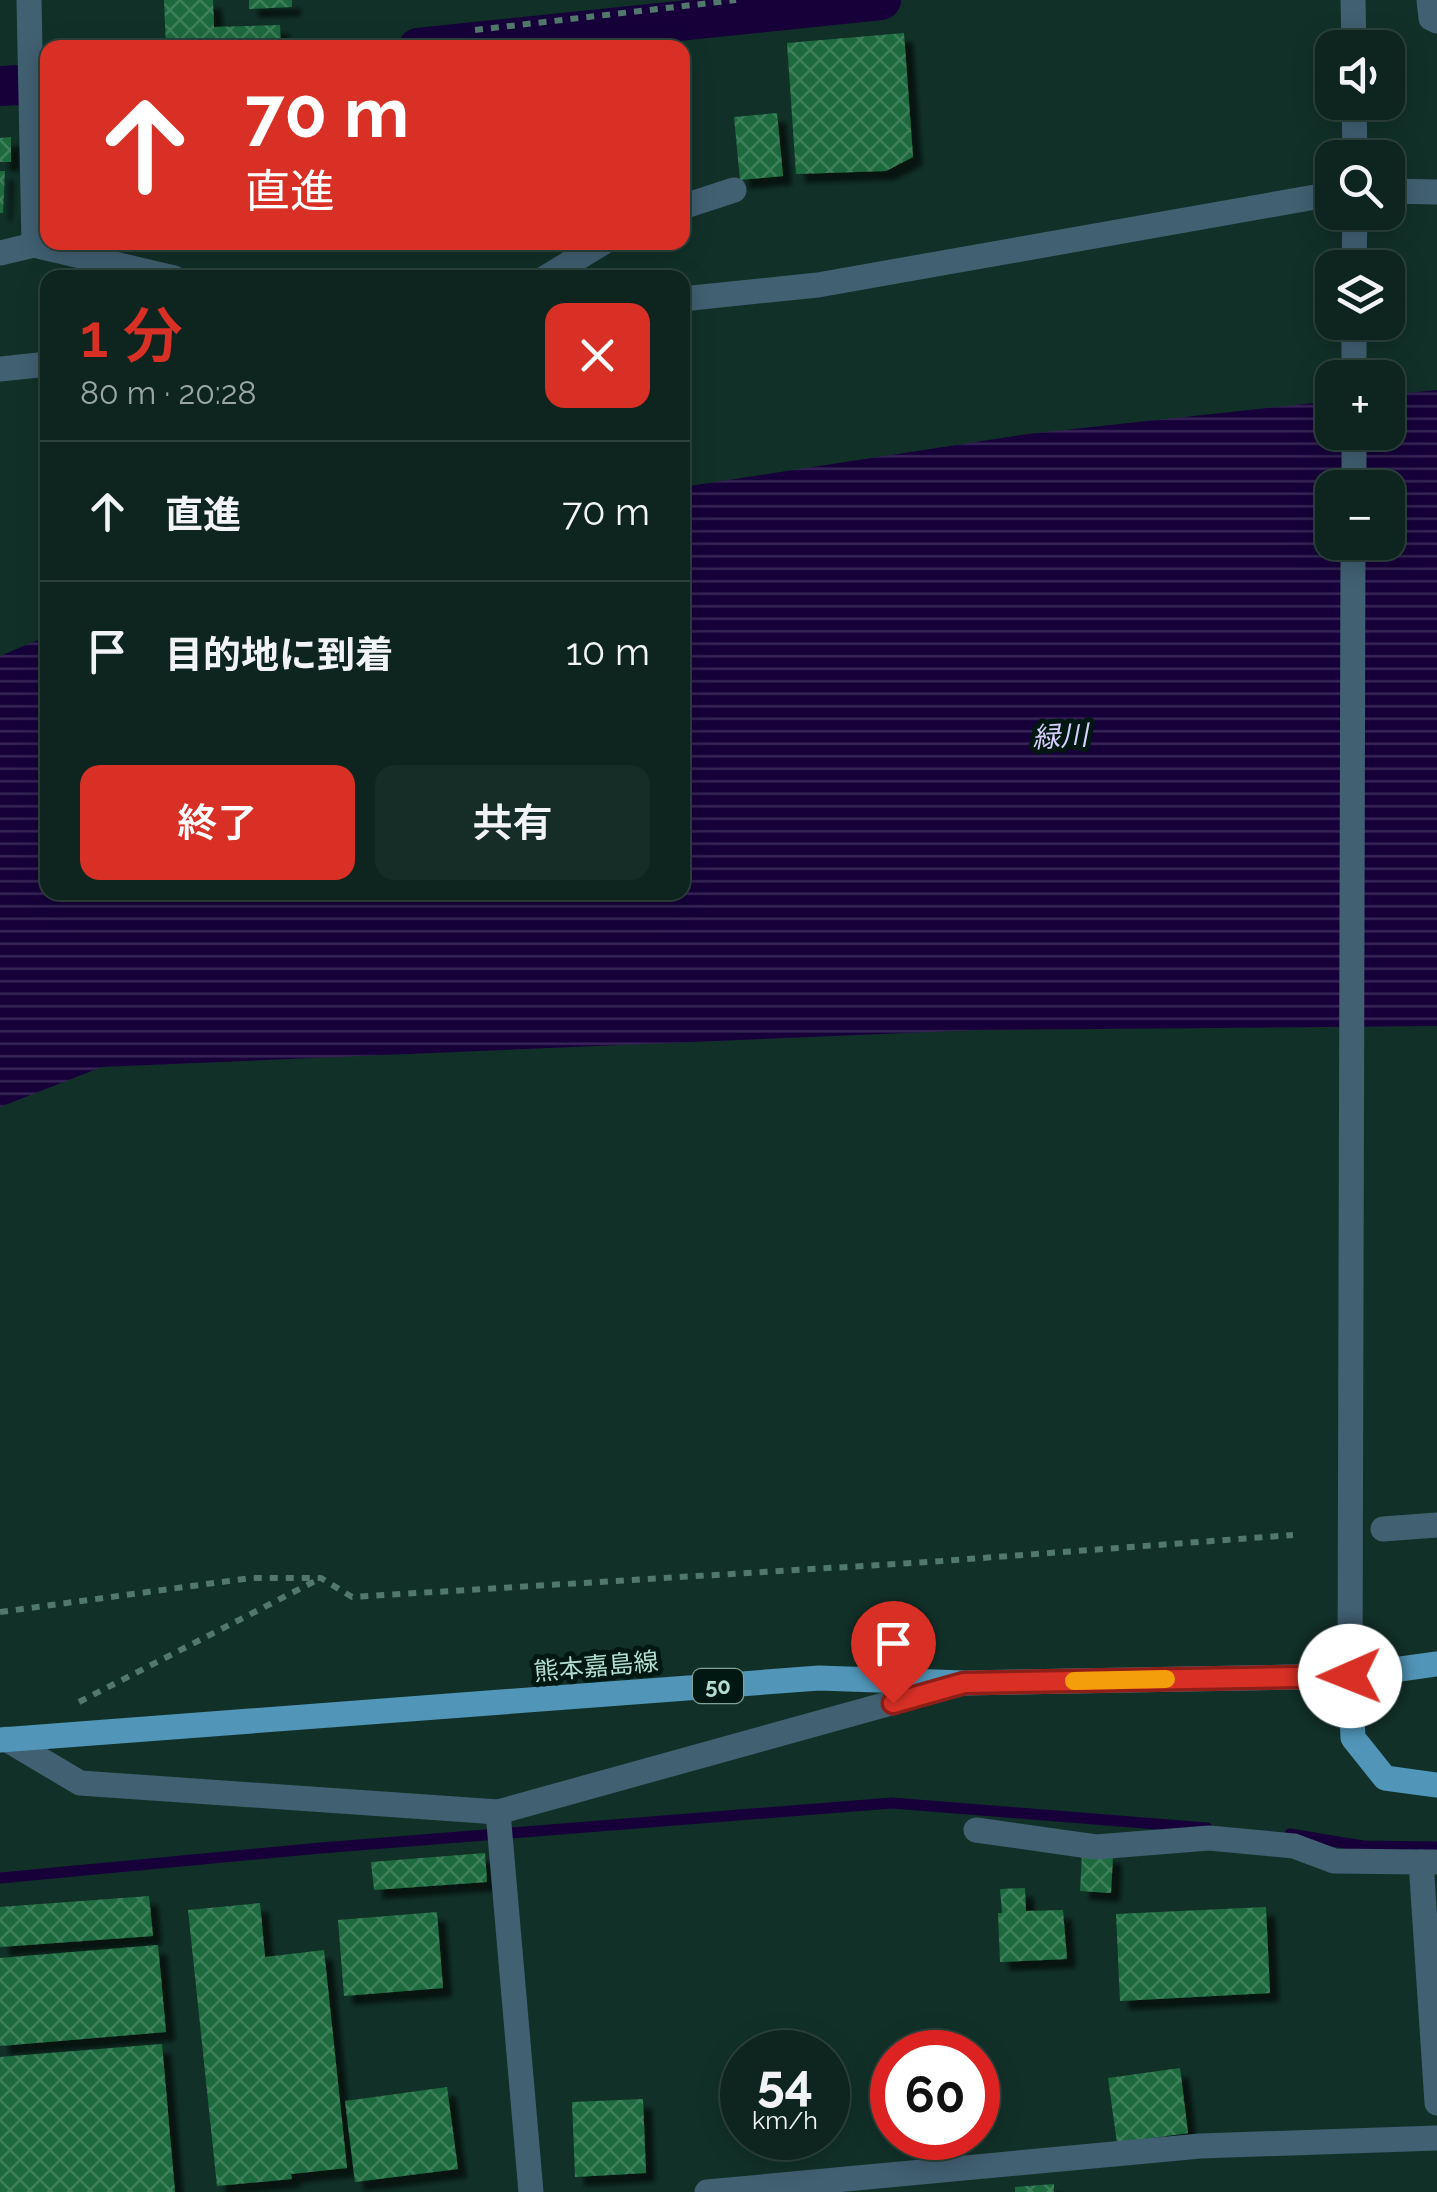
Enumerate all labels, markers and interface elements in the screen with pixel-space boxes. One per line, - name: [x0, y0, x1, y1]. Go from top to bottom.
- map controls: [1315, 30, 1405, 560]
- button: sound: [1315, 30, 1405, 120]
- text: 70 m: [245, 71, 409, 153]
- icon: ahead: [80, 80, 210, 210]
- button: search: [1315, 140, 1405, 230]
- text: 直進: [245, 165, 335, 218]
- button: layers: [1315, 250, 1405, 340]
- text: 1 分: [80, 301, 183, 371]
- button: close: [545, 303, 650, 408]
- button: +: [1315, 360, 1405, 450]
- text: 80 m · 20:28: [80, 374, 256, 411]
- button: −: [1315, 470, 1405, 560]
- icon: ahead: [80, 484, 135, 539]
- text: 70 m: [562, 489, 650, 534]
- text: 直進: [165, 492, 241, 537]
- icon: arrive: [80, 624, 135, 679]
- text: 10 m: [566, 629, 650, 674]
- text: 目的地に到着: [165, 632, 393, 677]
- water label: 緑川: [1031, 718, 1092, 754]
- button: 終了: [80, 765, 355, 880]
- button: 共有: [375, 765, 650, 880]
- pin: [851, 1601, 936, 1704]
- icon: arrive: [866, 1616, 921, 1671]
- position arrow: [1298, 1624, 1402, 1728]
- street label: 熊本嘉島線: [532, 1646, 660, 1686]
- road number: 50: [693, 1669, 743, 1703]
- speed limit sign: 60: [870, 2030, 1000, 2160]
- text: 54: [757, 2053, 813, 2112]
- text: km/h: [752, 2105, 818, 2135]

